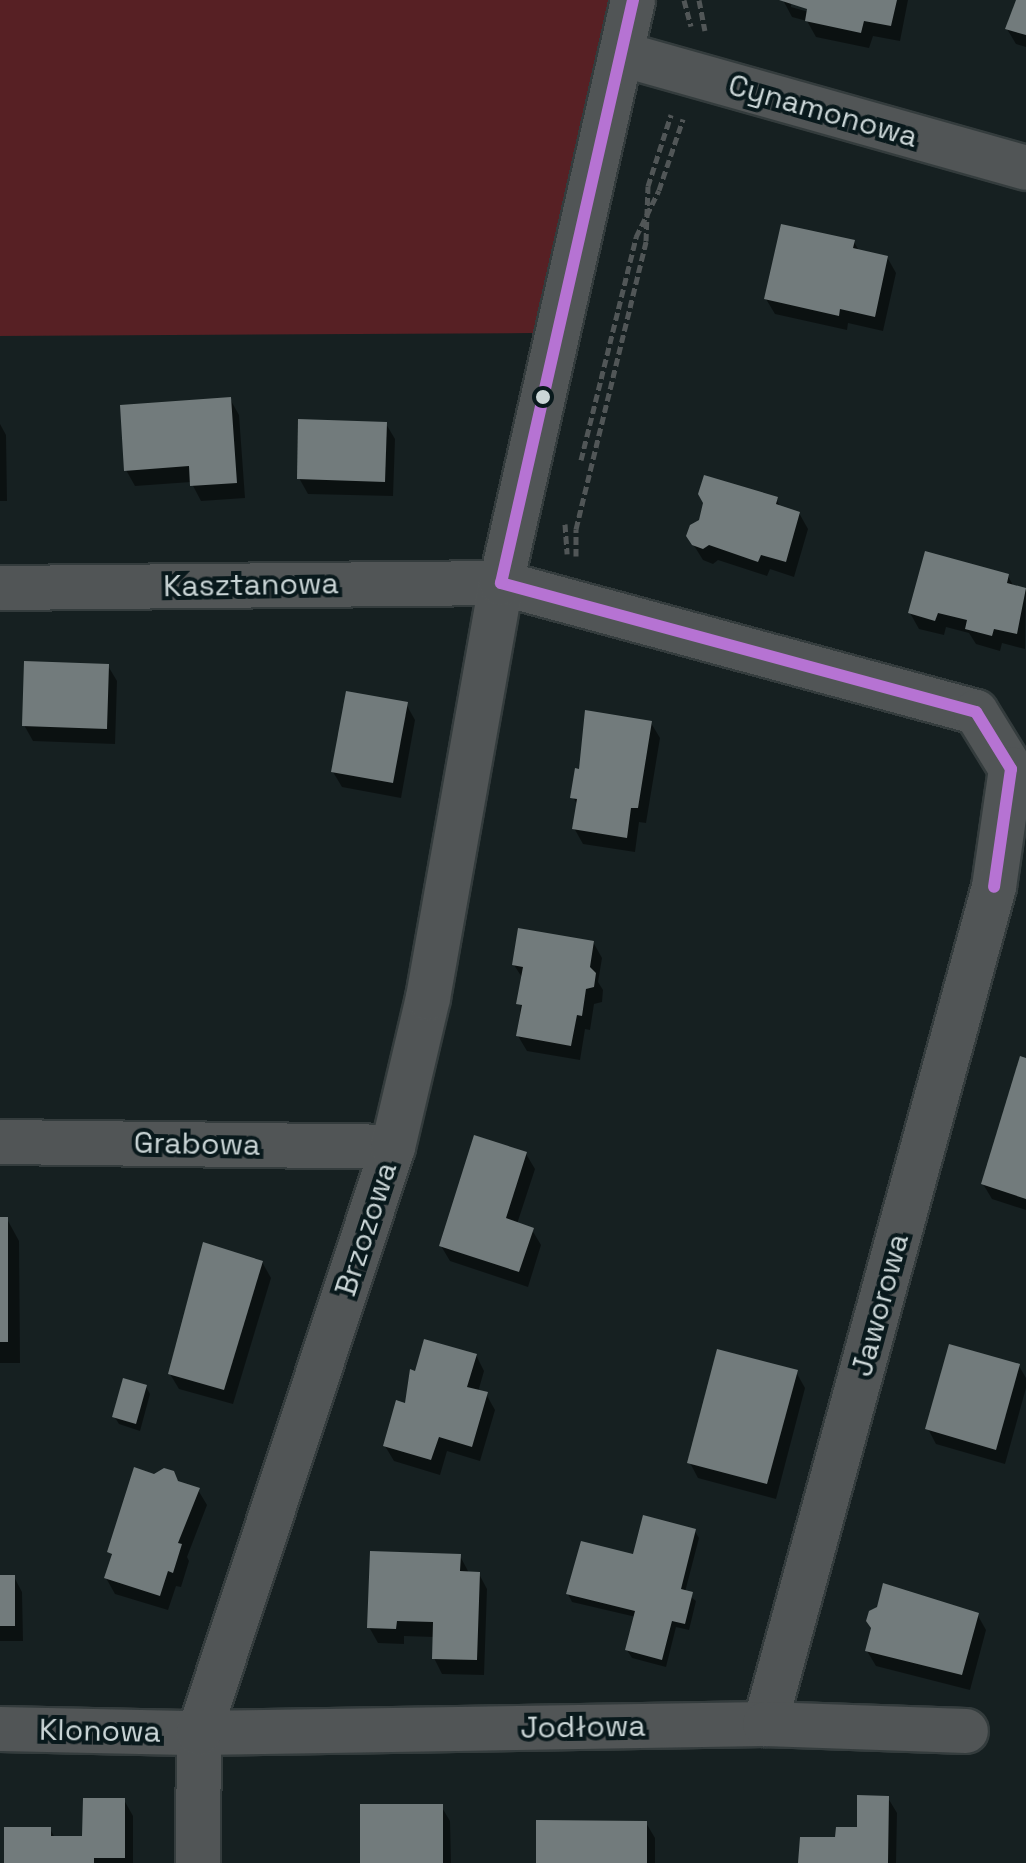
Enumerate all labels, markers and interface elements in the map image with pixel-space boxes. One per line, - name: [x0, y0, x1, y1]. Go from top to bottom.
- street label: Cynamonowa: [724, 67, 922, 155]
- unlabelled marker: [535, 389, 551, 405]
- street label: Kasztanowa: [163, 565, 339, 605]
- street label: Grabowa: [133, 1125, 261, 1163]
- street label: Brzozowa: [327, 1158, 405, 1300]
- street label: Jaworowa: [844, 1230, 916, 1380]
- street label: Jodłowa: [520, 1708, 646, 1746]
- street label: Klonowa: [39, 1712, 161, 1750]

